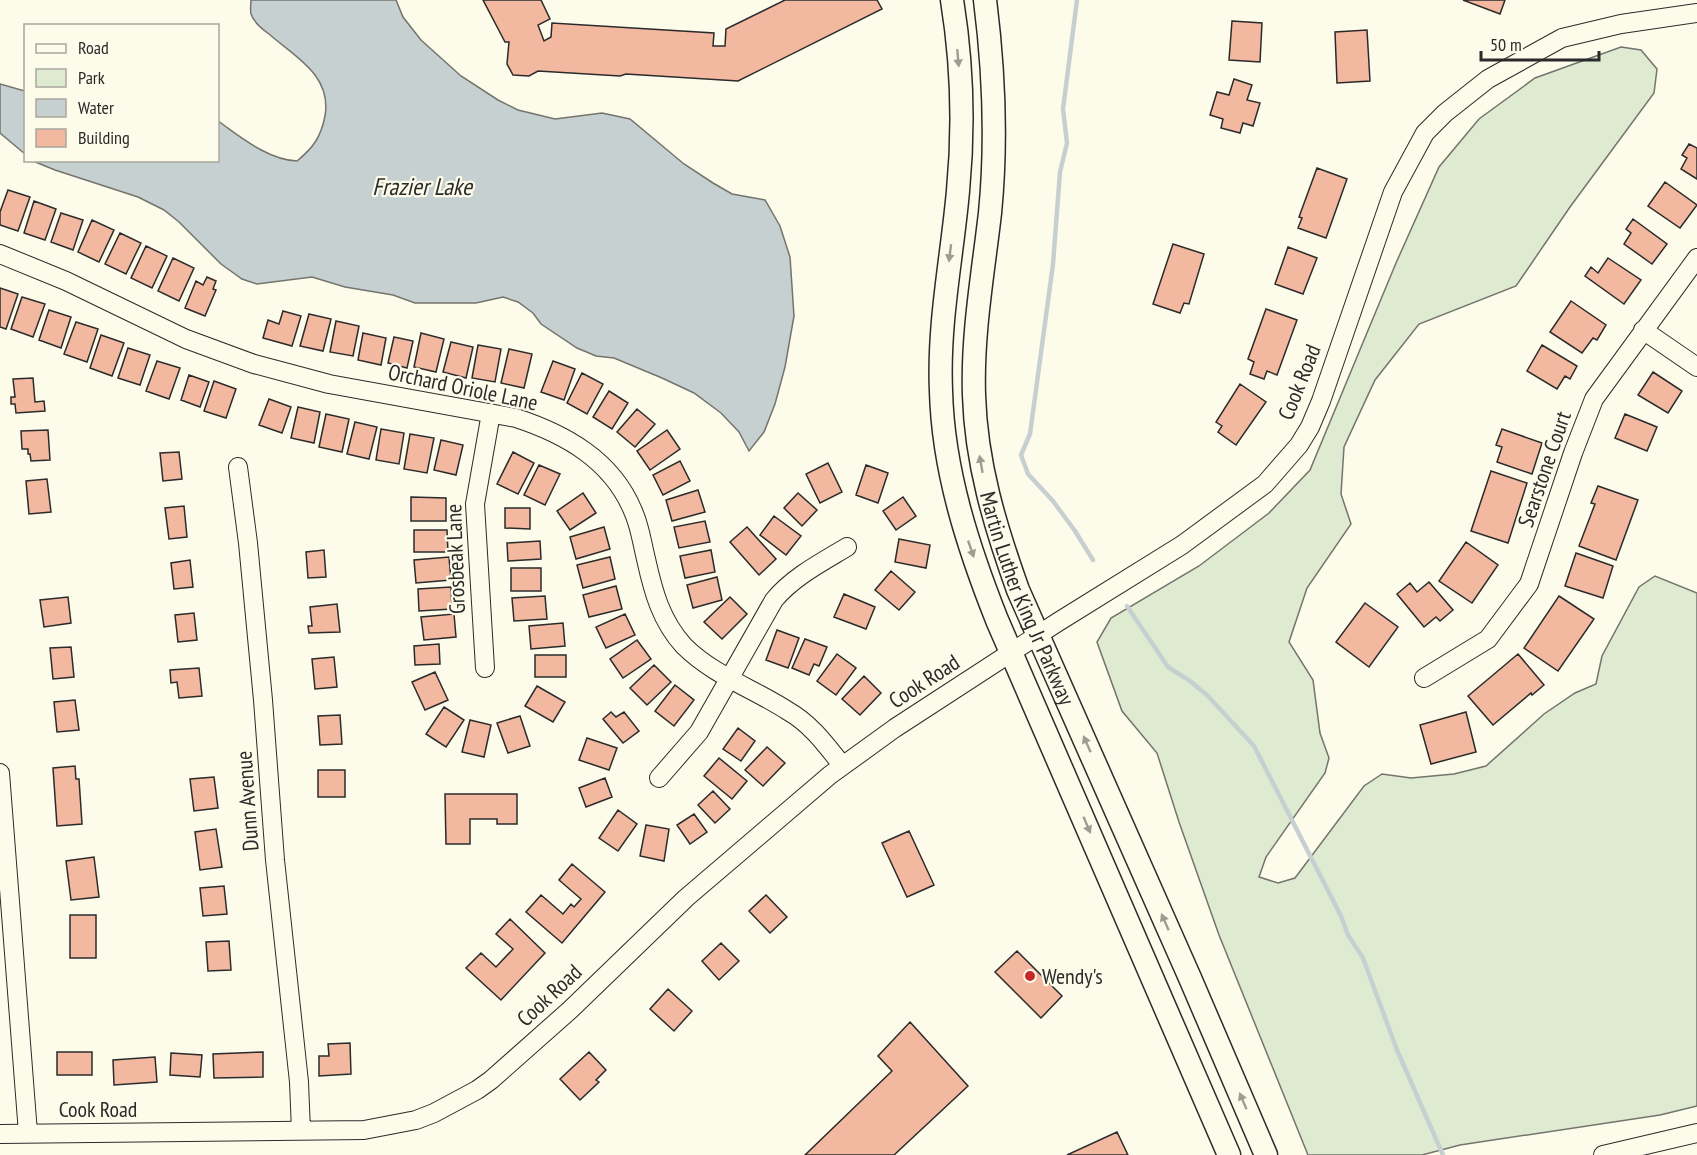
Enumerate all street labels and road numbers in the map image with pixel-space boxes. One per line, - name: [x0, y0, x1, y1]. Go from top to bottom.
- street label: Cook Road: [1271, 340, 1327, 424]
- street label: Orchard Oriole Lane: [386, 357, 540, 417]
- street label: Searstone Court: [1511, 407, 1577, 531]
- street label: Martin Luther King Jr Parkway: [974, 489, 1081, 710]
- street label: Grosbeak Lane: [439, 503, 471, 615]
- street label: Cook Road: [883, 648, 965, 714]
- street label: Dunn Avenue: [230, 750, 264, 852]
- street label: Cook Road: [511, 958, 587, 1032]
- street label: Cook Road: [59, 1095, 137, 1123]

